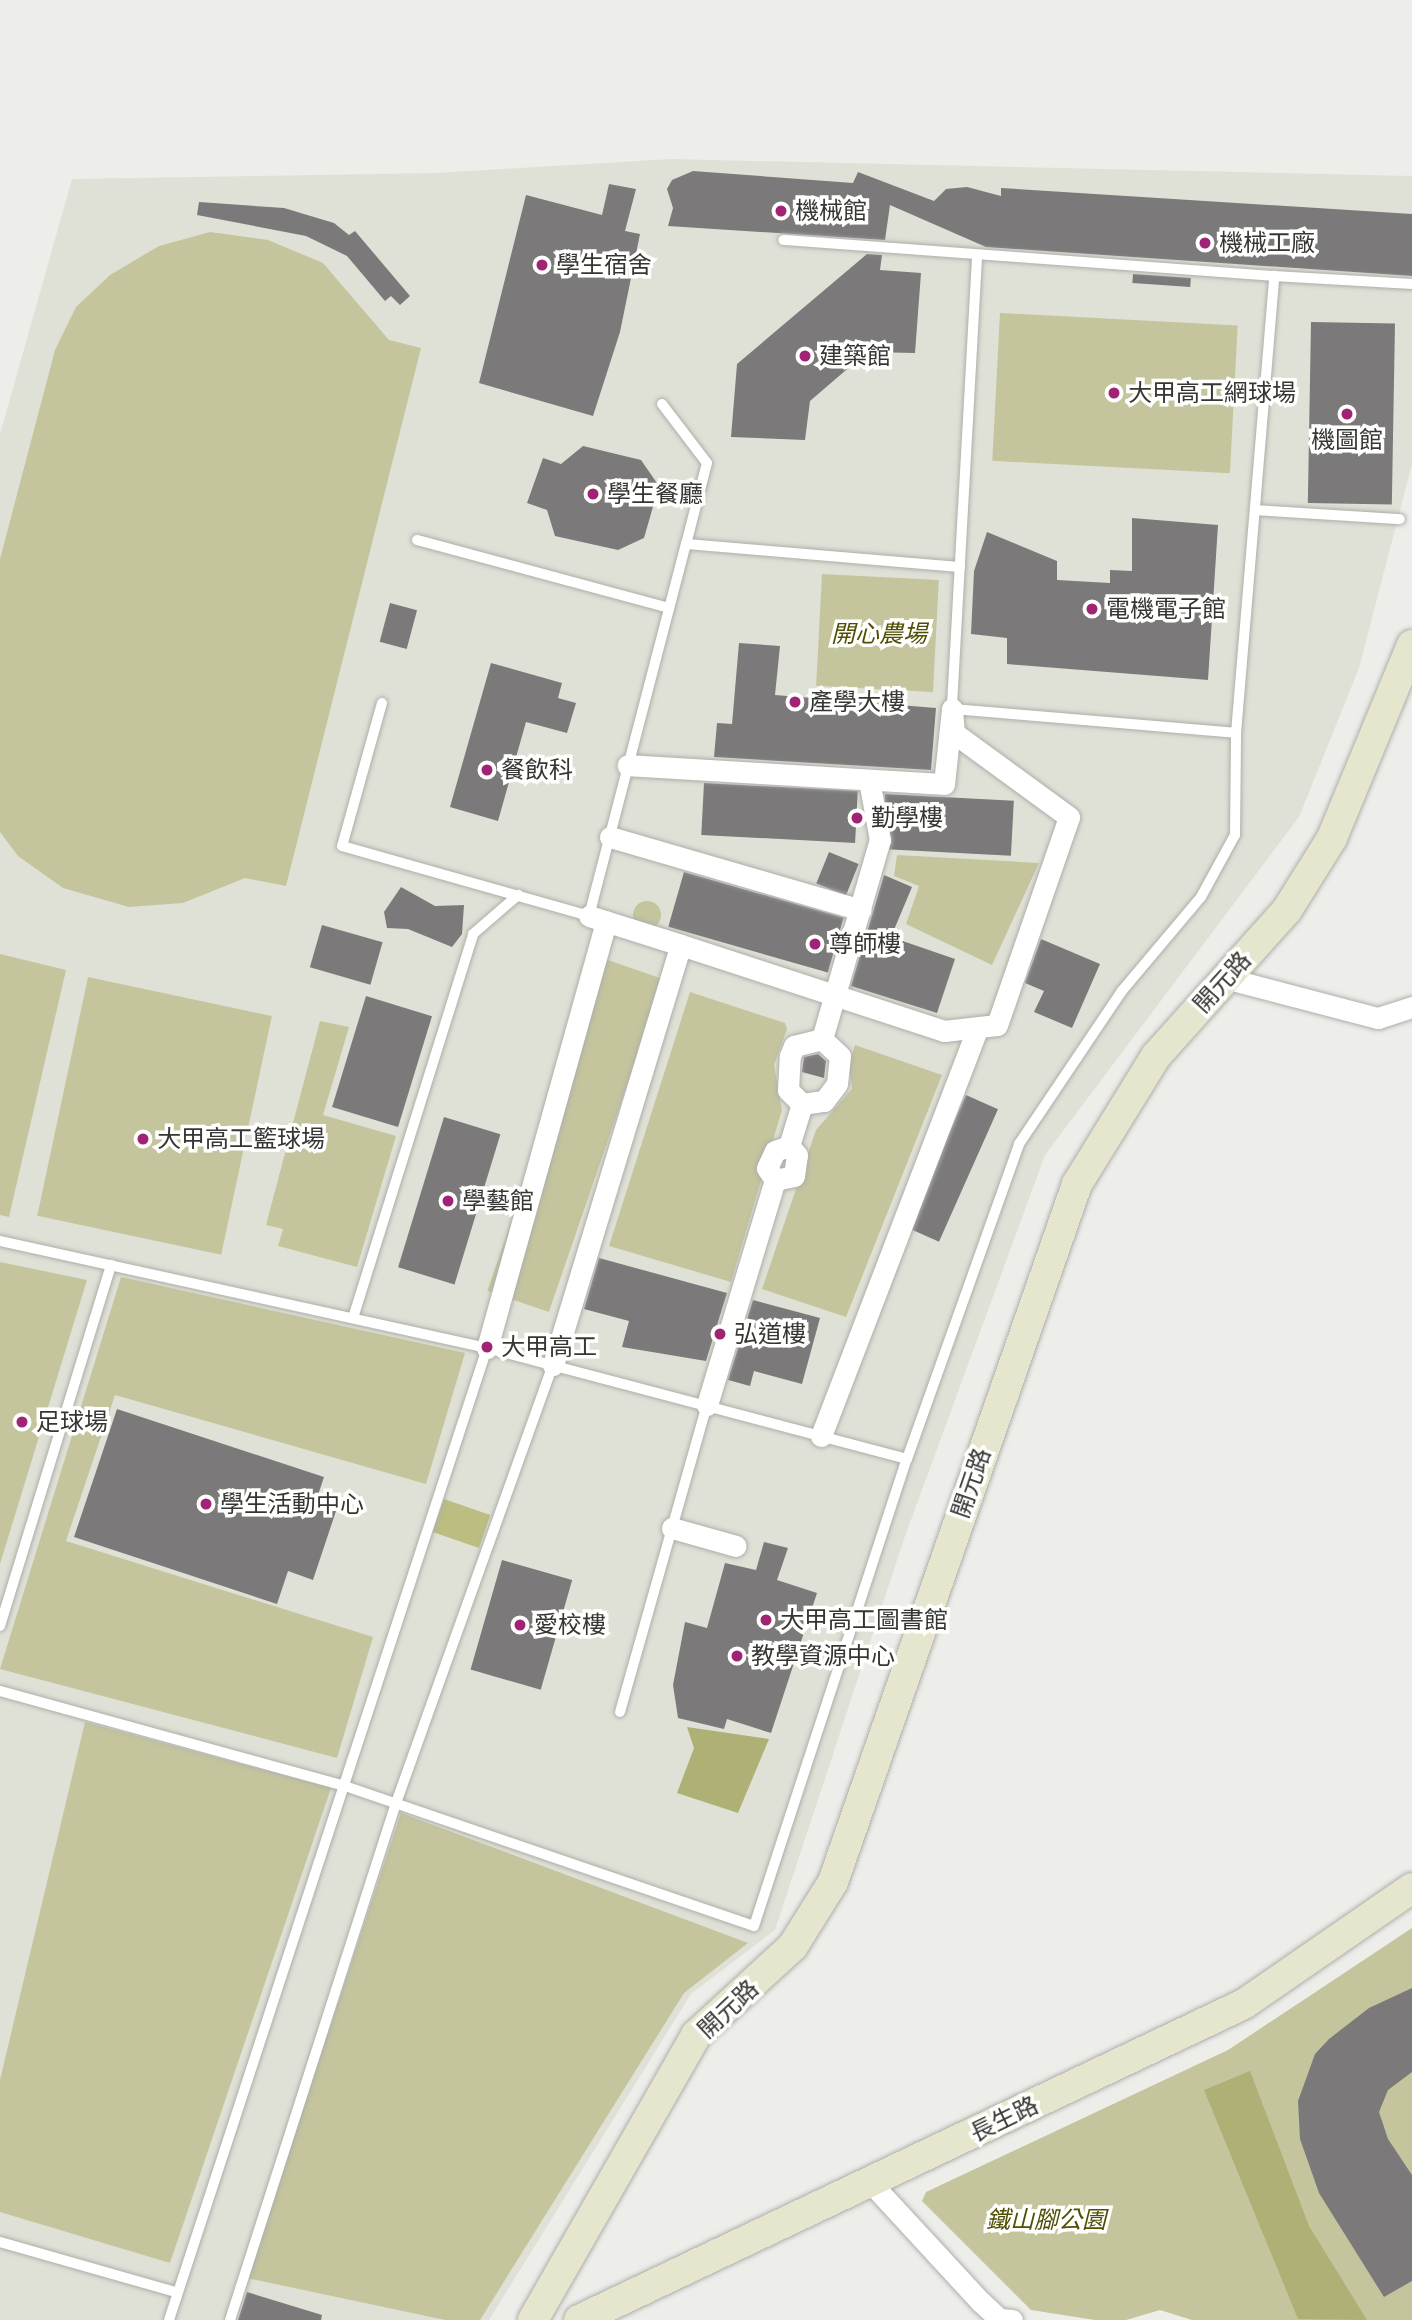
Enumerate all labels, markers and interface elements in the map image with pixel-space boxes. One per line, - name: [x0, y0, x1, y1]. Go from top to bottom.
- place label: 機械館: [795, 197, 867, 225]
- marker: 機械館: [773, 203, 789, 219]
- place label: 機械工廠: [1219, 229, 1315, 257]
- marker: 機械工廠: [1197, 235, 1213, 251]
- place label: 學生宿舍: [556, 251, 652, 279]
- marker: 學生宿舍: [534, 257, 550, 273]
- place label: 建築館: [819, 342, 891, 370]
- marker: 建築館: [797, 348, 813, 364]
- place label: 大甲高工網球場: [1128, 379, 1296, 407]
- marker: 大甲高工網球場: [1106, 385, 1122, 401]
- marker: 機圖館: [1339, 406, 1355, 422]
- place label: 機圖館: [1311, 426, 1383, 454]
- place label: 學生餐廳: [607, 480, 703, 508]
- marker: 學生餐廳: [585, 486, 601, 502]
- place label: 電機電子館: [1106, 595, 1226, 623]
- marker: 電機電子館: [1084, 601, 1100, 617]
- park label: 開心農場: [831, 620, 927, 648]
- place label: 產學大樓: [809, 688, 905, 716]
- marker: 產學大樓: [787, 694, 803, 710]
- place label: 餐飲科: [501, 756, 573, 784]
- marker: 餐飲科: [479, 762, 495, 778]
- place label: 勤學樓: [871, 804, 943, 832]
- marker: 勤學樓: [849, 810, 865, 826]
- place label: 尊師樓: [829, 930, 901, 958]
- marker: 尊師樓: [807, 936, 823, 952]
- street label: 開元路: [1187, 946, 1257, 1018]
- place label: 大甲高工籃球場: [157, 1125, 325, 1153]
- marker: 大甲高工籃球場: [135, 1131, 151, 1147]
- place label: 學藝館: [462, 1187, 534, 1215]
- marker: 學藝館: [440, 1193, 456, 1209]
- place label: 弘道樓: [734, 1320, 806, 1348]
- marker: 弘道樓: [712, 1326, 728, 1342]
- place label: 大甲高工: [501, 1333, 597, 1361]
- marker: 大甲高工: [479, 1339, 495, 1355]
- place label: 足球場: [36, 1408, 108, 1436]
- marker: 足球場: [14, 1414, 30, 1430]
- street label: 開元路: [946, 1444, 996, 1522]
- place label: 學生活動中心: [220, 1490, 364, 1518]
- marker: 學生活動中心: [198, 1496, 214, 1512]
- place label: 大甲高工圖書館: [780, 1606, 948, 1634]
- place label: 愛校樓: [534, 1611, 606, 1639]
- marker: 大甲高工圖書館: [758, 1612, 774, 1628]
- marker: 愛校樓: [512, 1617, 528, 1633]
- place label: 教學資源中心: [751, 1642, 895, 1670]
- marker: 教學資源中心: [729, 1648, 745, 1664]
- street label: 開元路: [692, 1974, 764, 2044]
- street label: 長生路: [965, 2090, 1043, 2148]
- park label: 鐵山腳公園: [986, 2206, 1106, 2234]

